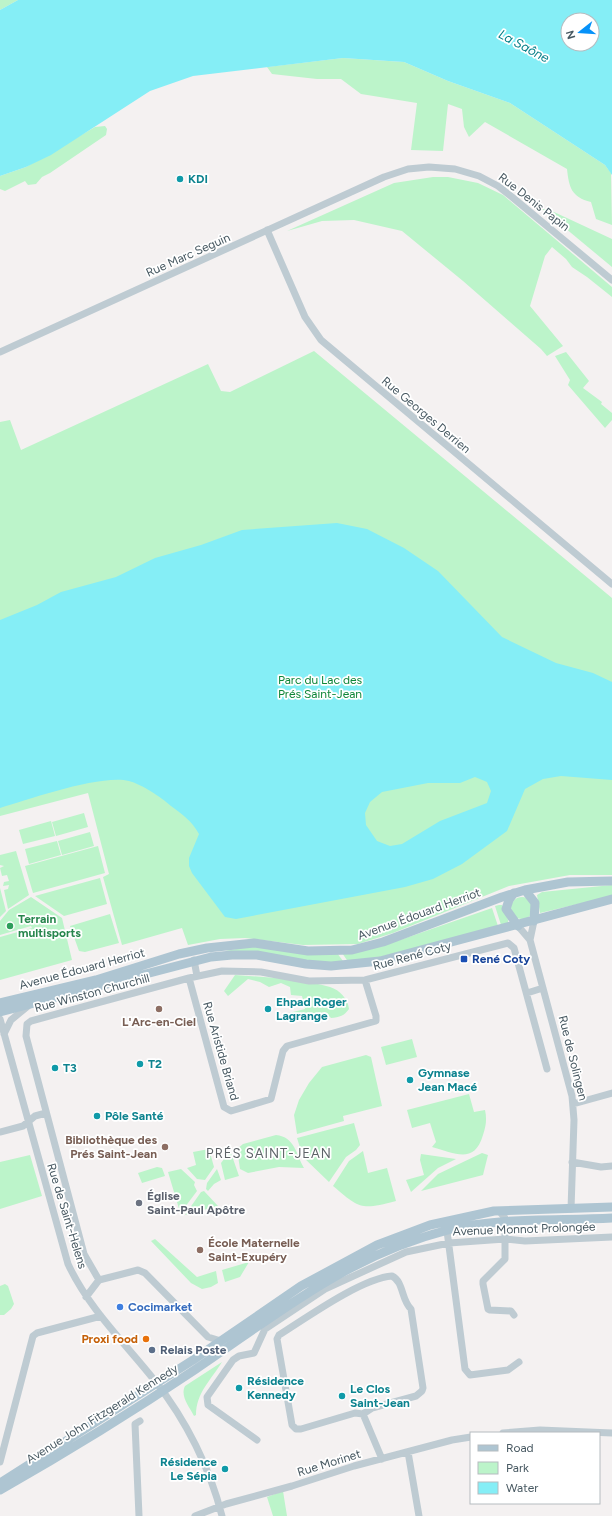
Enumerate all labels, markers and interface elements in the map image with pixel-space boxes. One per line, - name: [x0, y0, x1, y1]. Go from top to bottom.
- north arrow: [560, 12, 600, 52]
- water label: La Saône: [496, 26, 552, 66]
- text: N: [563, 29, 578, 41]
- street label: Rue Denis Papin: [496, 170, 572, 234]
- place label: KDI: [188, 172, 208, 186]
- marker: KDI: [175, 174, 185, 184]
- street label: Rue Marc Seguin: [144, 230, 233, 280]
- street label: Rue Georges Derrien: [379, 374, 473, 456]
- park label: Parc du Lac des Prés Saint-Jean: [278, 673, 362, 701]
- street label: Avenue Édouard Herriot: [356, 885, 483, 943]
- place label: Terrain multisports: [18, 912, 81, 940]
- marker: Terrain multisports: [5, 921, 15, 931]
- street label: Rue René Coty: [371, 939, 453, 973]
- street label: Avenue Édouard Herriot: [18, 945, 147, 993]
- place label: René Coty: [472, 952, 530, 966]
- marker: René Coty: [459, 954, 469, 964]
- street label: Rue Winston Churchill: [33, 971, 151, 1015]
- place label: Ehpad Roger Lagrange: [276, 995, 347, 1023]
- street label: Rue Aristide Briand: [200, 1000, 242, 1102]
- marker: L'Arc-en-Ciel: [154, 1004, 164, 1014]
- marker: Ehpad Roger Lagrange: [263, 1004, 273, 1014]
- street label: Rue de Solingen: [556, 1014, 590, 1102]
- place label: L'Arc-en-Ciel: [122, 1015, 196, 1029]
- place label: T2: [148, 1057, 162, 1071]
- marker: T2: [135, 1059, 145, 1069]
- place label: T3: [63, 1061, 77, 1075]
- marker: T3: [50, 1063, 60, 1073]
- place label: Gymnase Jean Macé: [418, 1066, 478, 1094]
- marker: Gymnase Jean Macé: [405, 1075, 415, 1085]
- place label: Pôle Santé: [105, 1109, 164, 1123]
- marker: Pôle Santé: [92, 1111, 102, 1121]
- place label: Bibliothèque des Prés Saint-Jean: [65, 1133, 157, 1161]
- marker: Bibliothèque des Prés Saint-Jean: [160, 1142, 170, 1152]
- district label: PRÉS SAINT-JEAN: [206, 1146, 332, 1161]
- street label: Rue de Saint-Helens: [44, 1161, 90, 1271]
- place label: Église Saint-Paul Apôtre: [147, 1189, 246, 1217]
- marker: Église Saint-Paul Apôtre: [134, 1198, 144, 1208]
- street label: Avenue Monnot Prolongée: [452, 1219, 596, 1238]
- place label: École Maternelle Saint-Exupéry: [208, 1236, 300, 1264]
- marker: École Maternelle Saint-Exupéry: [195, 1245, 205, 1255]
- place label: Cocimarket: [128, 1300, 193, 1314]
- marker: Cocimarket: [115, 1302, 125, 1312]
- place label: Proxi food: [81, 1332, 138, 1346]
- marker: Proxi food: [141, 1334, 151, 1344]
- place label: Relais Poste: [160, 1343, 227, 1357]
- marker: Relais Poste: [147, 1345, 157, 1355]
- street label: Avenue John Fitzgerald Kennedy: [24, 1361, 181, 1467]
- place label: Résidence Kennedy: [247, 1374, 304, 1402]
- place label: Le Clos Saint-Jean: [350, 1382, 410, 1410]
- marker: Résidence Kennedy: [234, 1383, 244, 1393]
- marker: Le Clos Saint-Jean: [337, 1391, 347, 1401]
- legend: [470, 1432, 600, 1504]
- text: Road: [506, 1441, 534, 1455]
- street label: Rue Morinet: [296, 1447, 363, 1479]
- place label: Résidence Le Sépia: [160, 1455, 217, 1483]
- text: Park: [506, 1461, 529, 1475]
- marker: Résidence Le Sépia: [220, 1464, 230, 1474]
- text: Water: [506, 1481, 538, 1495]

